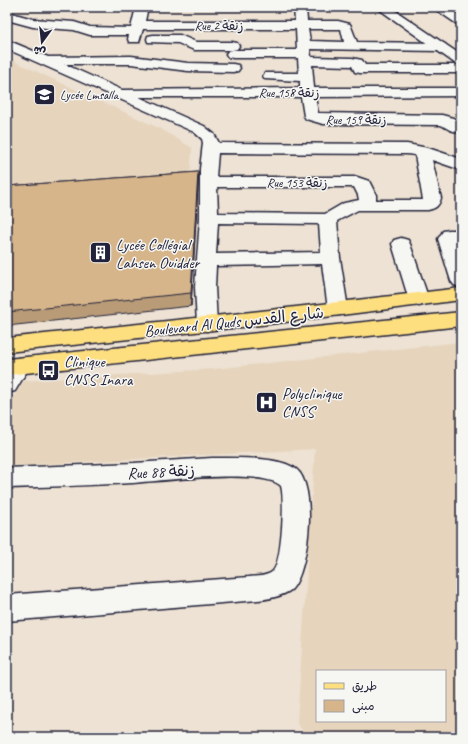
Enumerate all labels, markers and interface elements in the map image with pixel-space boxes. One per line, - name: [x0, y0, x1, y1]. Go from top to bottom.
- street label: Rue 2 زنقة: [194, 18, 244, 34]
- north arrow: [22, 22, 62, 62]
- text: ش: [32, 43, 47, 60]
- school or university icon: Lycée Lmsalla: [32, 81, 58, 107]
- street label: Rue 158 زنقة: [259, 85, 319, 101]
- place label: Lycée Lmsalla: [60, 87, 120, 103]
- street label: Rue 159 زنقة: [326, 112, 386, 128]
- street label: Rue 153 زنقة: [267, 175, 327, 191]
- place label: Lycée Collégial Lahsen Ouidder: [116, 235, 201, 273]
- building icon: Lycée Collégial Lahsen Ouidder: [88, 240, 114, 266]
- street label: Boulevard Al Quds شارع القدس: [143, 303, 325, 342]
- place label: Clinique CNSS Inara: [64, 352, 134, 390]
- bus stop icon: Clinique CNSS Inara: [36, 357, 62, 383]
- place label: Polyclinique CNSS: [282, 384, 344, 422]
- hospital icon: Polyclinique CNSS: [253, 389, 279, 415]
- street label: Rue 88 زنقة: [127, 460, 195, 484]
- legend: [316, 670, 446, 722]
- text: طريق: [352, 678, 377, 694]
- text: مبنى: [352, 698, 375, 714]

